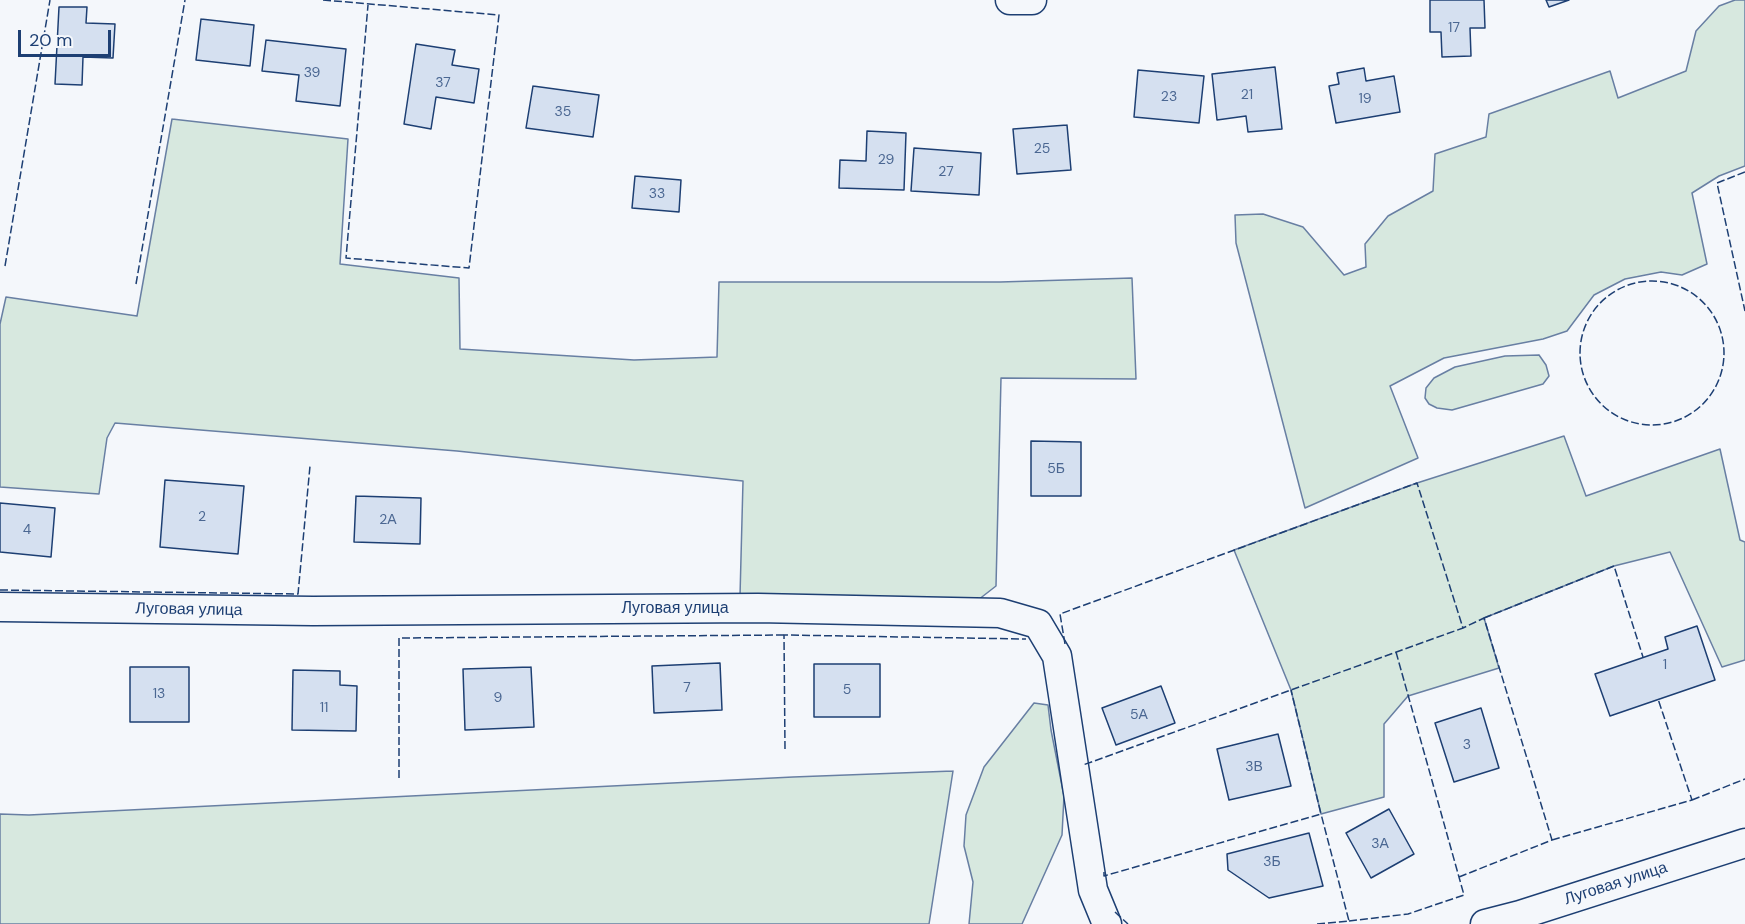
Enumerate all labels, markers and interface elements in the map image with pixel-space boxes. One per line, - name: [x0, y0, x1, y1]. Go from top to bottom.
- scale bar: [21, 18, 114, 56]
- house number: 17: [1448, 20, 1460, 36]
- text: 20 m: [29, 28, 72, 52]
- house number: 39: [304, 65, 320, 81]
- house number: 37: [435, 75, 451, 91]
- house number: 21: [1241, 87, 1253, 103]
- house number: 23: [1161, 89, 1177, 105]
- house number: 19: [1358, 91, 1372, 107]
- house number: 35: [555, 104, 571, 120]
- house number: 25: [1034, 141, 1050, 157]
- house number: 29: [878, 152, 894, 168]
- house number: 27: [938, 164, 954, 180]
- house number: 33: [649, 186, 665, 202]
- house number: 5Б: [1047, 461, 1065, 477]
- house number: 2: [198, 509, 206, 525]
- house number: 2А: [379, 512, 397, 528]
- house number: 4: [23, 522, 31, 538]
- street label: Луговая улица: [135, 599, 243, 621]
- street label: Луговая улица: [621, 599, 729, 619]
- house number: 1: [1663, 657, 1667, 673]
- house number: 7: [683, 680, 691, 696]
- house number: 5: [843, 682, 851, 698]
- house number: 13: [153, 686, 165, 702]
- house number: 9: [494, 690, 502, 706]
- house number: 11: [320, 700, 328, 716]
- house number: 5А: [1130, 707, 1148, 723]
- house number: 3: [1463, 737, 1471, 753]
- house number: 3В: [1245, 759, 1263, 775]
- house number: 3А: [1371, 836, 1389, 852]
- house number: 3Б: [1263, 854, 1281, 870]
- street label: Луговая улица: [1562, 858, 1670, 910]

